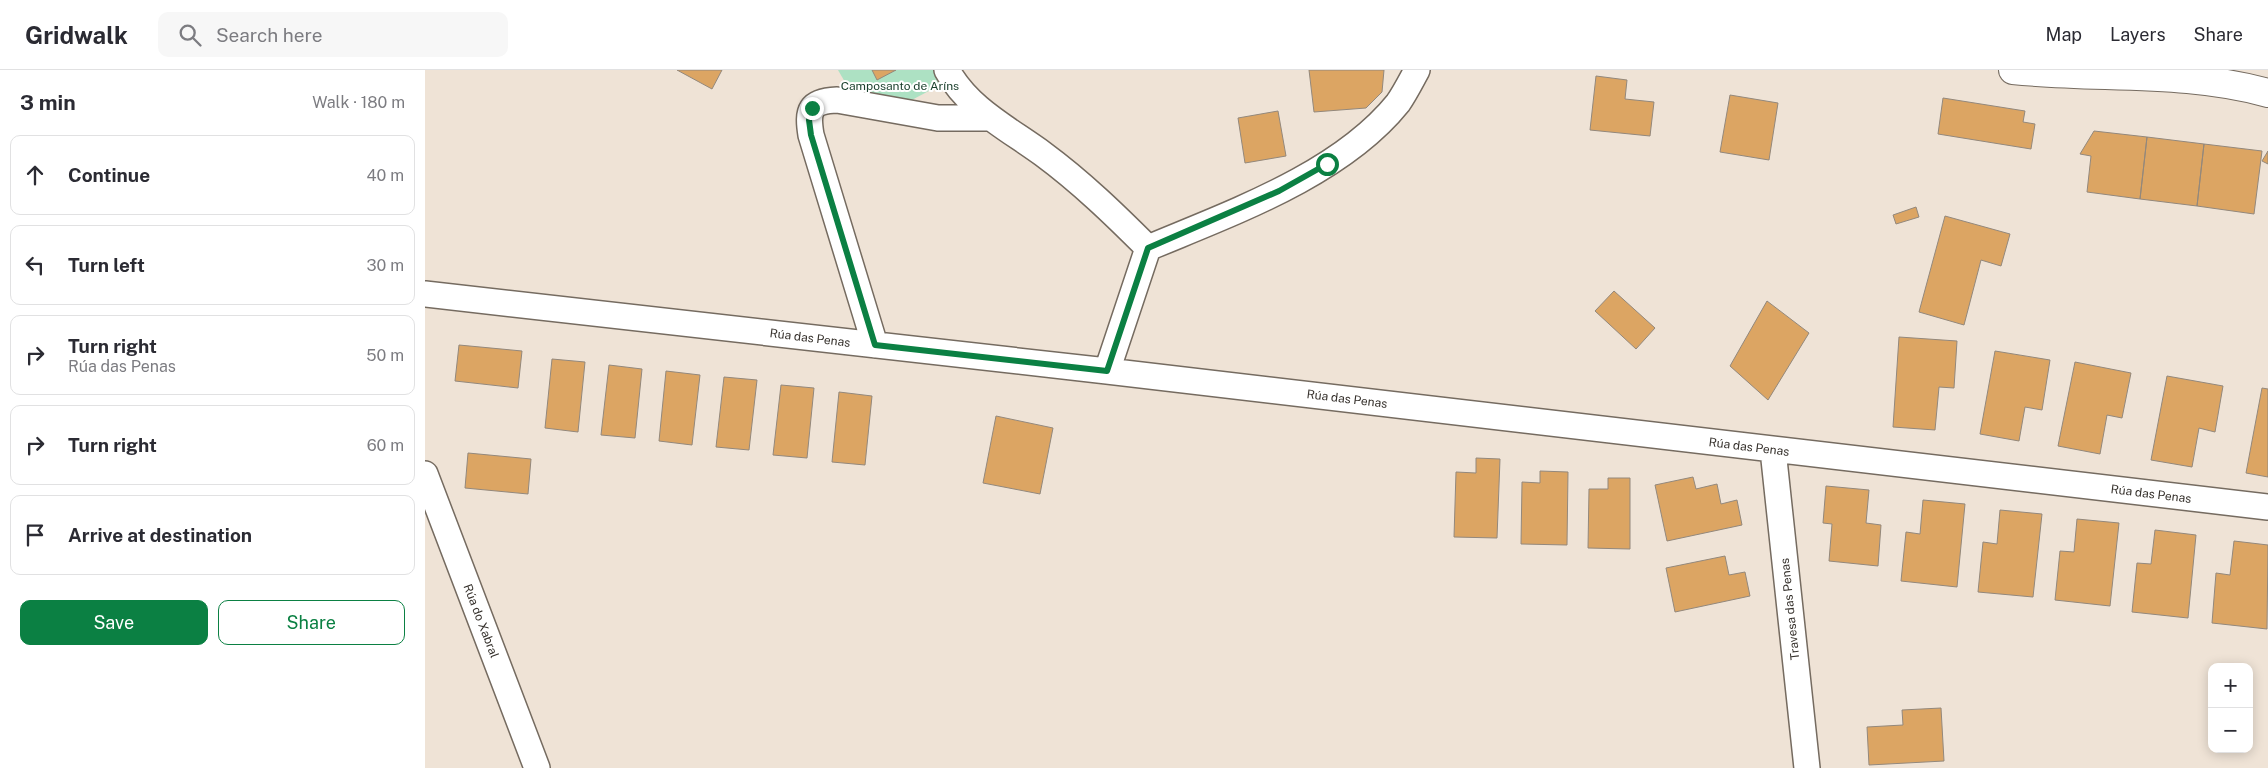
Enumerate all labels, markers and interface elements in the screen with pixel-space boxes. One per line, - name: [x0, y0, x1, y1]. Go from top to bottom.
- search box: [158, 12, 508, 57]
- text: Gridwalk: [25, 21, 128, 49]
- icon: search: [176, 21, 204, 49]
- text: Search here: [216, 24, 323, 46]
- text: Map: [2046, 24, 2082, 45]
- text: Layers: [2110, 24, 2166, 45]
- text: Share: [2194, 24, 2243, 45]
- park label: Camposanto de Aríns: [841, 79, 959, 93]
- text: 3 min: [20, 90, 76, 115]
- text: Walk · 180 m: [312, 93, 405, 112]
- route end: [801, 97, 824, 120]
- route start: [1316, 153, 1339, 176]
- icon: ahead: [21, 161, 49, 189]
- text: Continue: [68, 164, 150, 186]
- text: 40 m: [366, 166, 404, 185]
- icon: left: [21, 251, 49, 279]
- text: Turn left: [68, 254, 145, 276]
- text: 30 m: [367, 256, 404, 275]
- street label: Rúa das Penas: [769, 326, 851, 350]
- text: Turn right: [68, 335, 157, 357]
- icon: right: [21, 341, 49, 369]
- text: 50 m: [366, 346, 404, 365]
- text: Rúa das Penas: [68, 357, 176, 376]
- street label: Rúa das Penas: [1306, 387, 1388, 411]
- icon: right: [21, 431, 49, 459]
- text: Turn right: [68, 434, 157, 456]
- street label: Rúa das Penas: [1708, 435, 1790, 459]
- text: 60 m: [367, 436, 404, 455]
- street label: Rúa das Penas: [2110, 482, 2192, 506]
- icon: arrive: [21, 521, 49, 549]
- text: Arrive at destination: [68, 524, 252, 546]
- street label: Travesa das Penas: [1778, 557, 1802, 661]
- street label: Rúa do Xabral: [461, 582, 502, 660]
- button: Save: [20, 600, 208, 645]
- button: Share: [218, 600, 405, 645]
- map controls: [2208, 663, 2253, 753]
- button: +: [2208, 663, 2253, 708]
- button: −: [2208, 708, 2253, 753]

